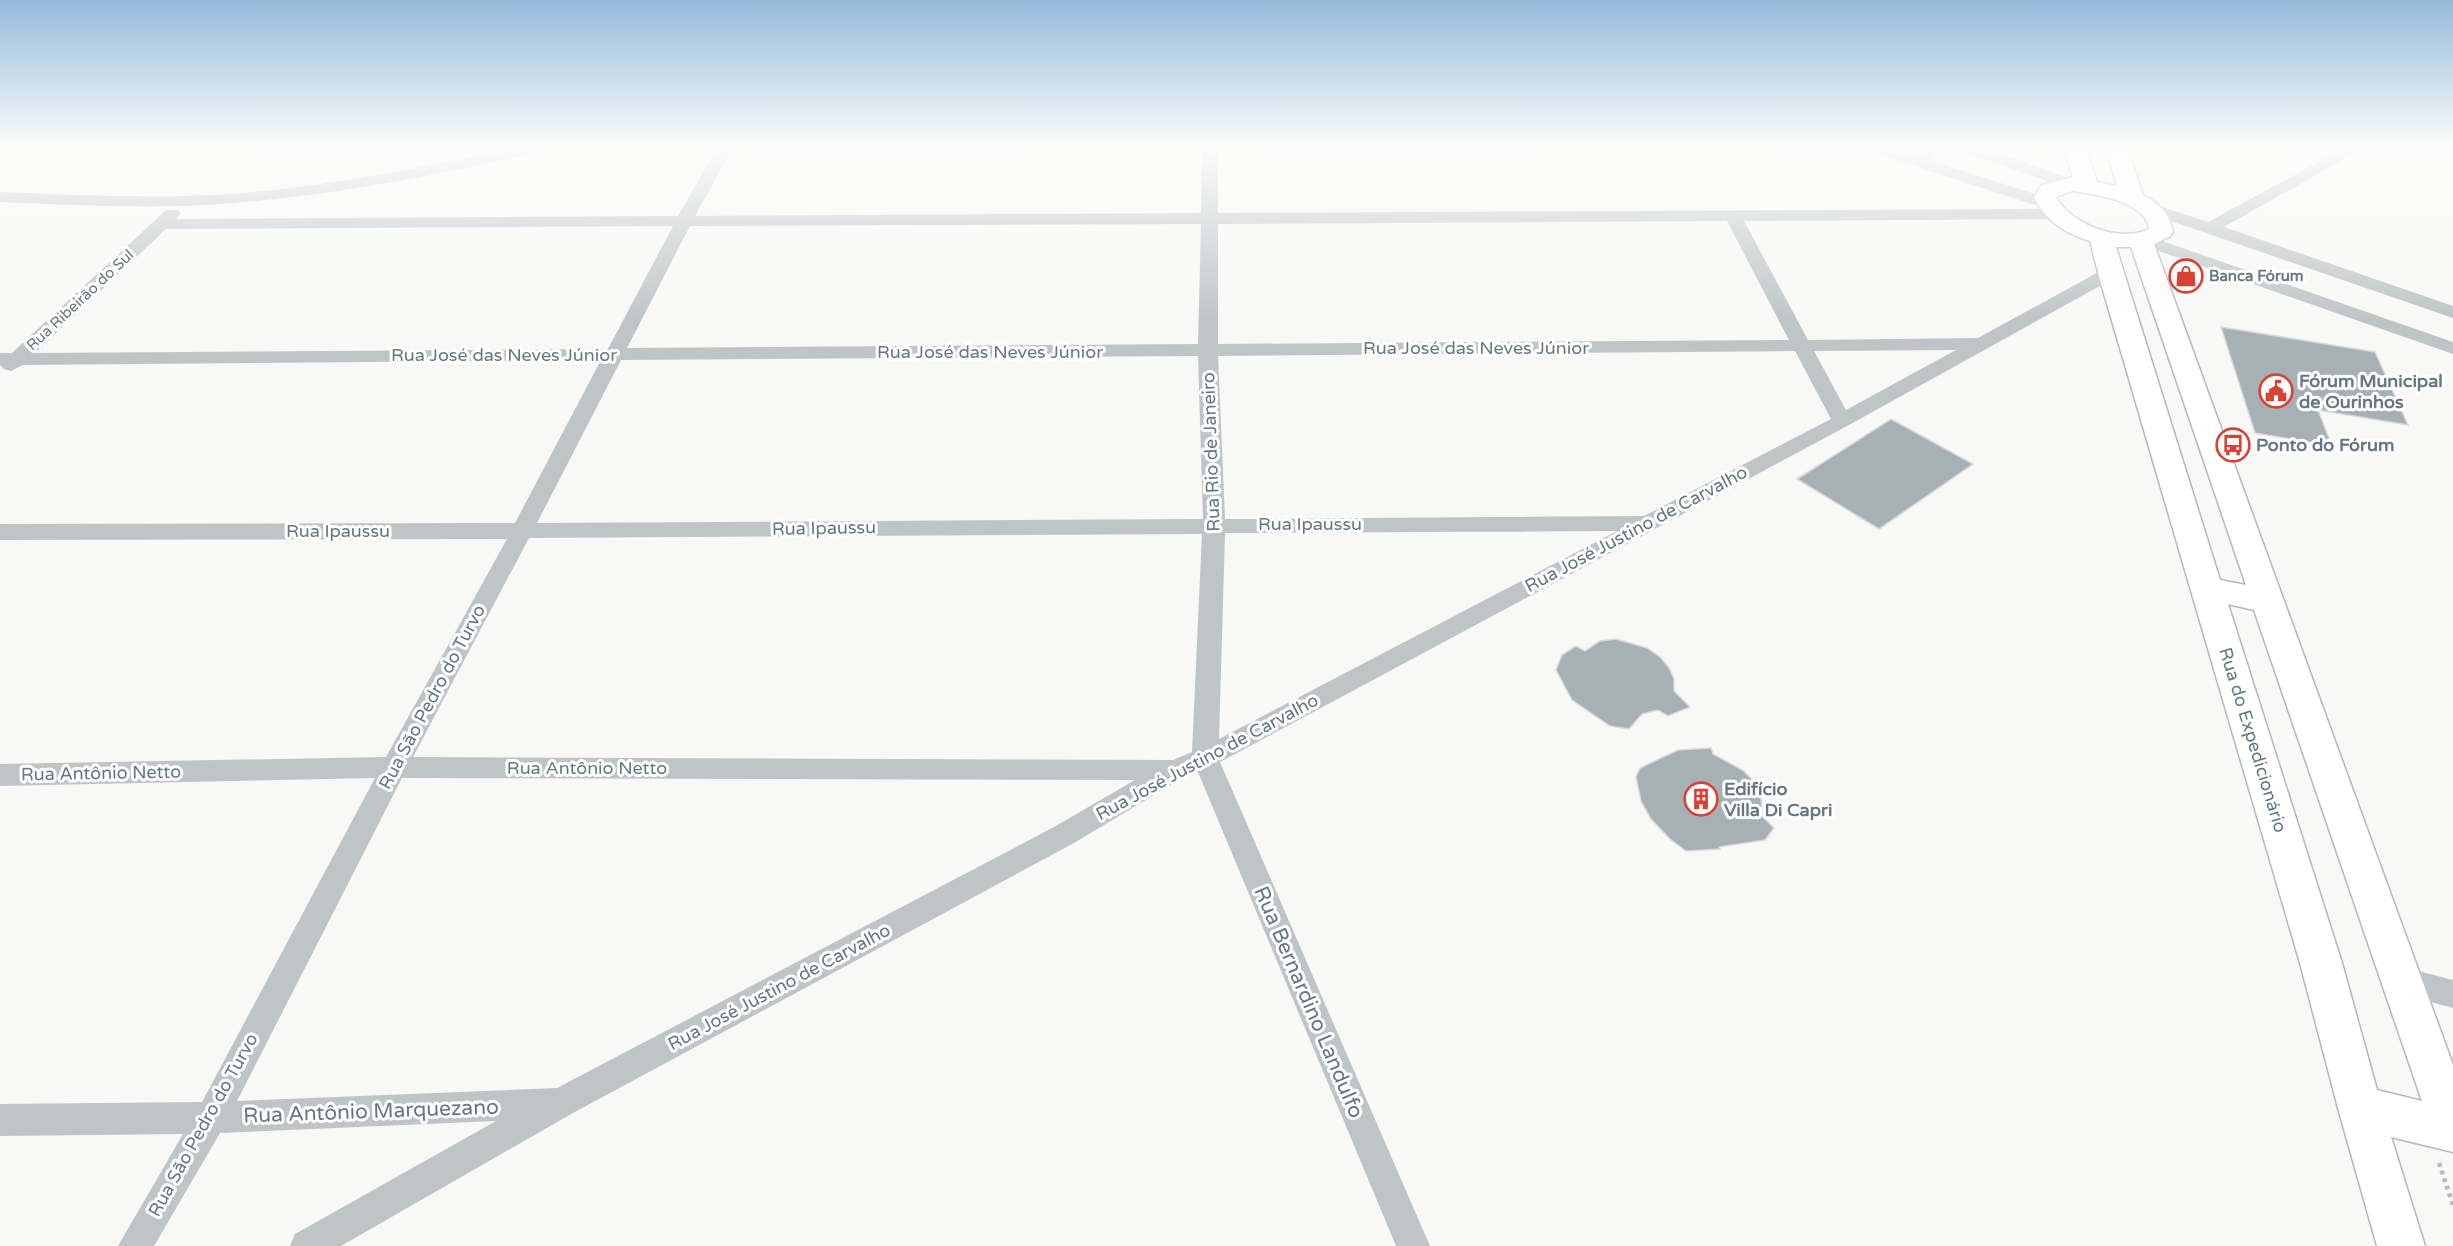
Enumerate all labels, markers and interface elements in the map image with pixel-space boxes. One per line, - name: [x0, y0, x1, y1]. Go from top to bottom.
- street label: Rua Ribeirão do Sul: [23, 246, 137, 354]
- shop icon: Banca Fórum: [2168, 258, 2204, 294]
- place label: Banca Fórum: [2209, 267, 2304, 285]
- street label: Rua José das Neves Júnior: [1363, 337, 1589, 359]
- street label: Rua José das Neves Júnior: [877, 341, 1103, 363]
- street label: Rua José das Neves Júnior: [391, 344, 617, 366]
- place label: Fórum Municipal de Ourinhos: [2299, 370, 2443, 413]
- street label: Rua Rio de Janeiro: [1197, 372, 1225, 532]
- public building icon: Fórum Municipal de Ourinhos: [2258, 373, 2294, 409]
- bus stop icon: Ponto do Fórum: [2215, 427, 2251, 463]
- place label: Ponto do Fórum: [2256, 434, 2394, 456]
- street label: Rua José Justino de Carvalho: [1521, 461, 1751, 597]
- street label: Rua Ipaussu: [1258, 513, 1362, 535]
- street label: Rua Ipaussu: [772, 516, 876, 540]
- street label: Rua Ipaussu: [286, 520, 390, 542]
- street label: Rua São Pedro do Turvo: [374, 601, 490, 793]
- street label: Rua do Expedicionário: [2214, 645, 2292, 835]
- street label: Rua José Justino de Carvalho: [1092, 689, 1322, 825]
- street label: Rua Antônio Netto: [507, 757, 667, 779]
- street label: Rua Antônio Netto: [21, 761, 181, 785]
- place label: Edifício Villa Di Capri: [1724, 778, 1832, 821]
- building icon: Edifício Villa Di Capri: [1683, 781, 1719, 817]
- street label: Rua Bernardino Landulfo: [1248, 883, 1369, 1122]
- street label: Rua José Justino de Carvalho: [664, 919, 894, 1055]
- street label: Rua São Pedro do Turvo: [143, 1029, 263, 1220]
- street label: Rua Antônio Marquezano: [243, 1095, 499, 1128]

